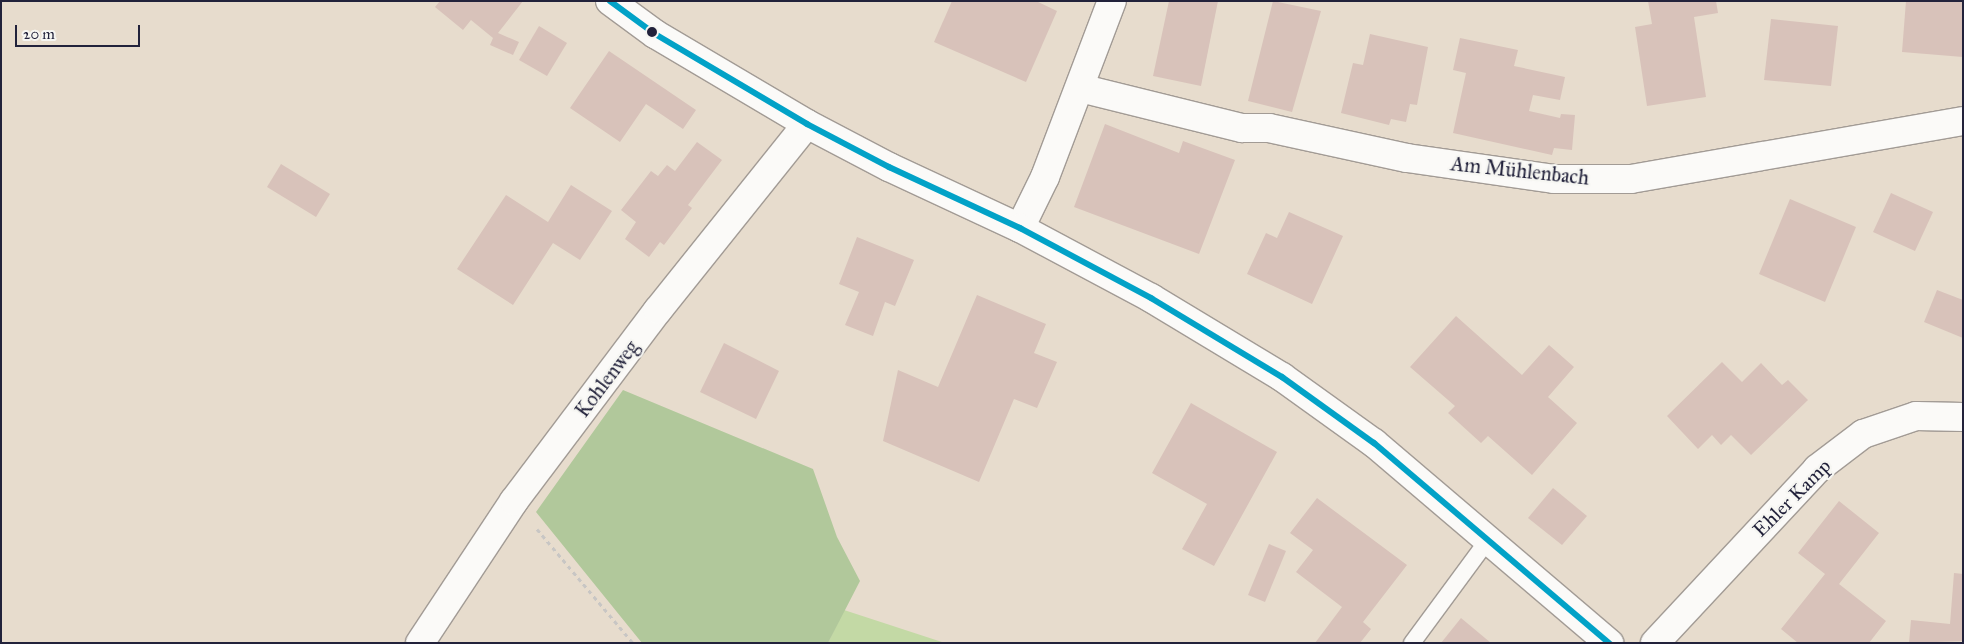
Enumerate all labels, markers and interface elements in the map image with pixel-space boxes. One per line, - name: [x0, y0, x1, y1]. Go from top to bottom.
- scale bar: [18, 15, 142, 47]
- text: 20 m: [23, 25, 55, 43]
- unlabelled marker: [647, 27, 657, 37]
- street label: Am Mühlenbach: [1450, 152, 1590, 190]
- street label: Kohlenweg: [570, 336, 644, 422]
- street label: Ehler Kamp: [1748, 454, 1836, 542]

